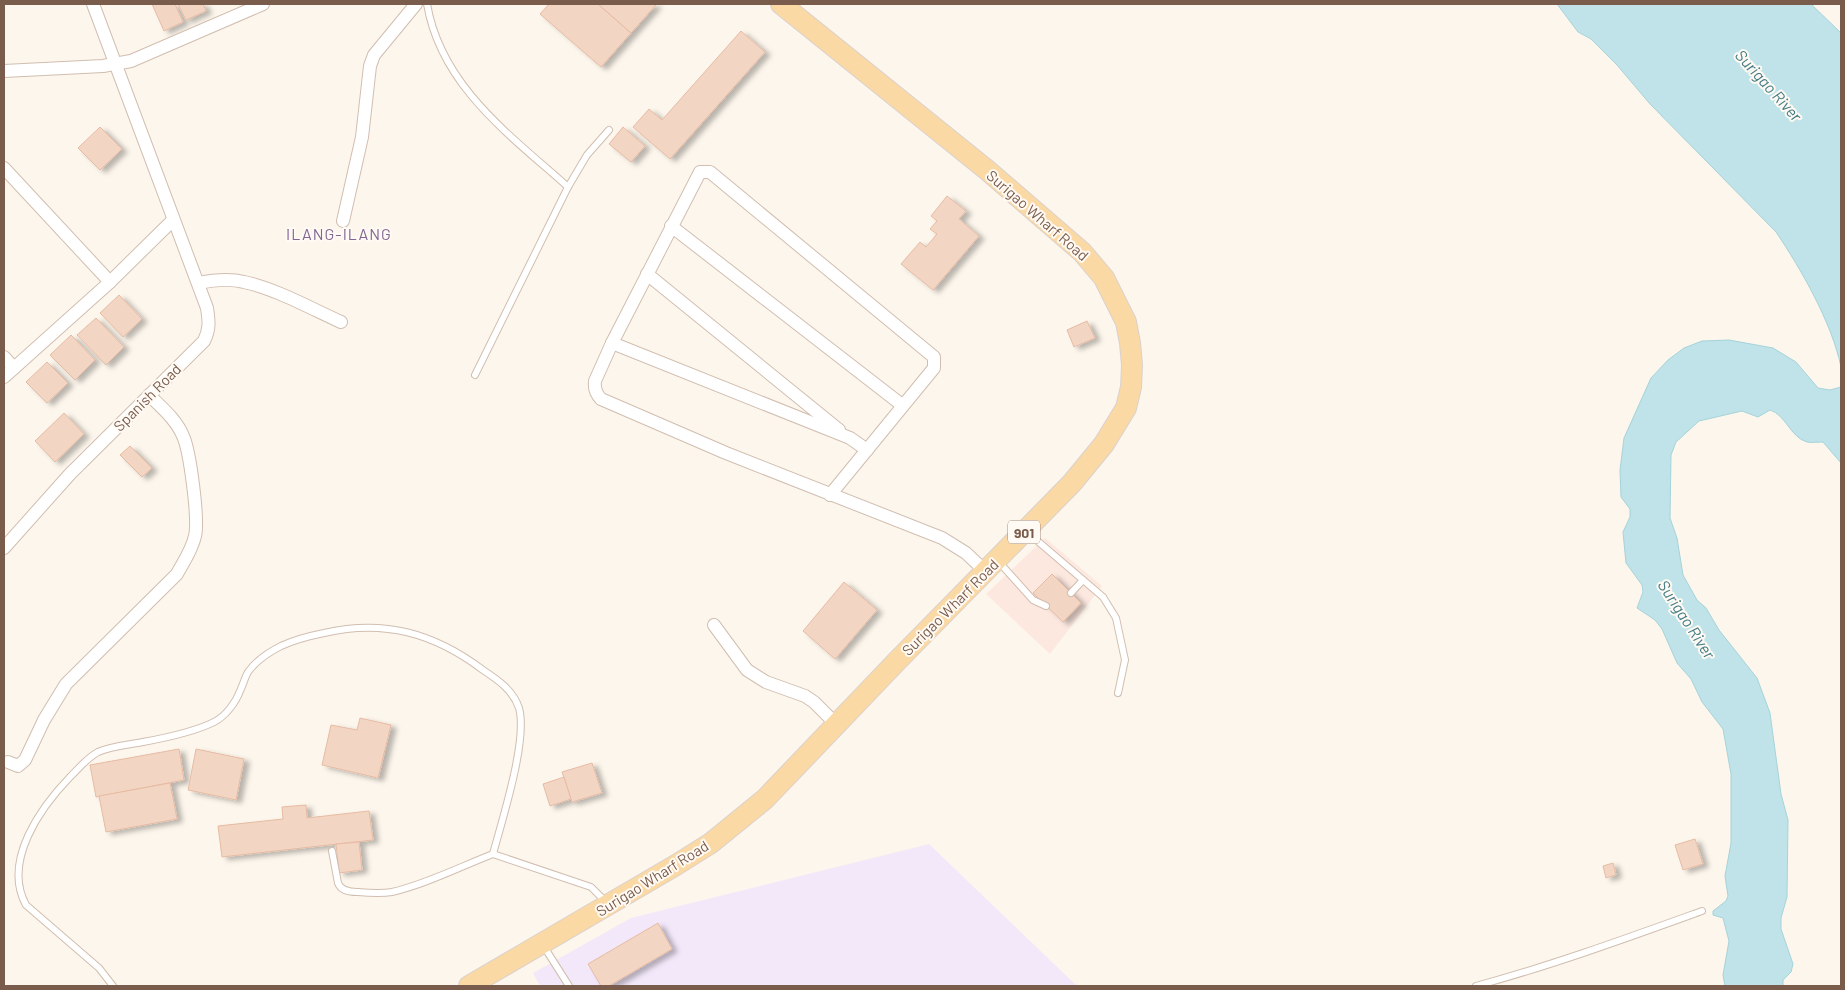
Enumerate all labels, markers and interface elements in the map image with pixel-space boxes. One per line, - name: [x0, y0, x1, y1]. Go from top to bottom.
- water label: Surigao River: [1732, 45, 1807, 126]
- street label: Surigao Wharf Road: [983, 166, 1093, 264]
- district label: ILANG-ILANG: [286, 224, 392, 243]
- street label: Spanish Road: [109, 359, 185, 435]
- road number: 901: [1008, 520, 1040, 544]
- street label: Surigao Wharf Road: [898, 555, 1002, 659]
- water label: Surigao River: [1655, 576, 1720, 663]
- street label: Surigao Wharf Road: [593, 836, 711, 920]

